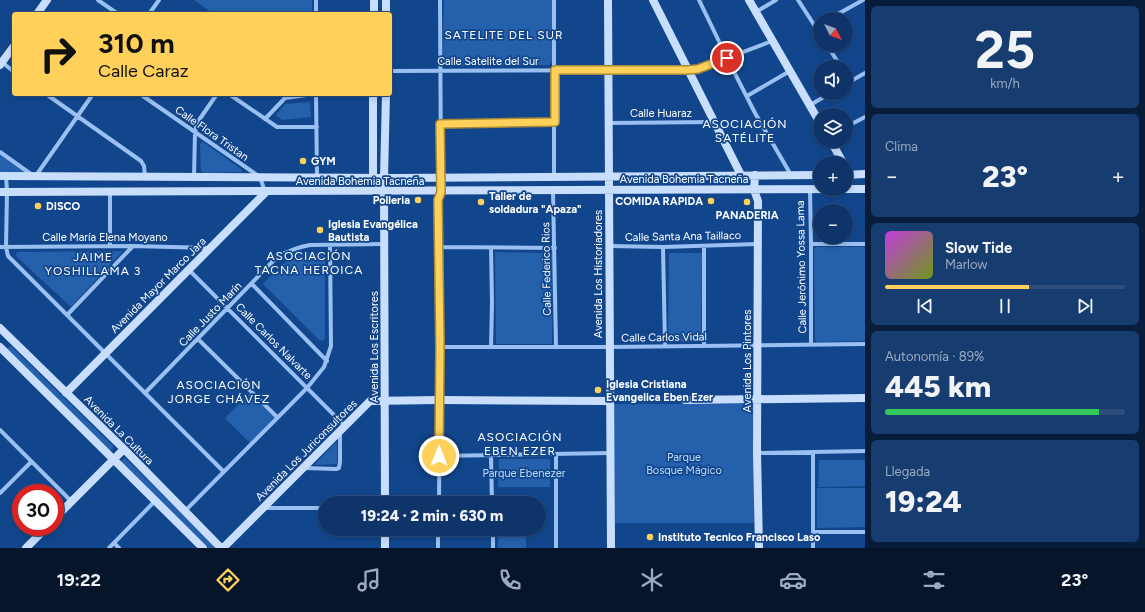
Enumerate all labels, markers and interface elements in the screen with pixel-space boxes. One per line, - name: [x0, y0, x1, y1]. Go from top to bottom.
- north arrow: [813, 12, 853, 52]
- map controls: [813, 12, 853, 244]
- text: 25: [975, 19, 1035, 81]
- text: 310 m: [98, 26, 175, 60]
- icon: right: [32, 28, 84, 80]
- district label: SATELITE DEL SUR: [444, 28, 564, 42]
- pin: [710, 41, 744, 75]
- icon: arrive: [716, 47, 738, 69]
- street label: Calle Satelite del Sur: [437, 55, 539, 68]
- text: Calle Caraz: [98, 60, 189, 82]
- button: sound: [813, 60, 853, 100]
- text: km/h: [990, 76, 1020, 91]
- street label: Calle Flora Tristan: [172, 103, 251, 164]
- street label: Calle Huaraz: [630, 107, 692, 120]
- button: layers: [813, 108, 853, 148]
- district label: ASOCIACIÓN SATÉLITE: [702, 117, 788, 145]
- text: Clima: [885, 139, 918, 154]
- place label: GYM: [311, 155, 336, 168]
- marker: GYM: [298, 156, 308, 166]
- button: +: [813, 156, 853, 196]
- text: 23°: [982, 158, 1028, 195]
- text: −: [885, 163, 899, 190]
- text: +: [1111, 163, 1125, 190]
- street label: Avenida Bohemia Tacneña: [620, 173, 748, 186]
- street label: Avenida Bohemia Tacneña: [296, 175, 424, 188]
- place label: Taller de soldadura "Apaza": [489, 190, 582, 216]
- place label: Polleria: [373, 194, 410, 207]
- marker: Polleria: [413, 195, 423, 205]
- place label: COMIDA RAPIDA: [615, 195, 703, 208]
- marker: COMIDA RAPIDA: [706, 196, 716, 206]
- marker: Taller de soldadura "Apaza": [476, 197, 486, 207]
- marker: PANADERIA: [742, 197, 752, 207]
- place label: DISCO: [46, 200, 81, 213]
- street label: Calle Jerónimo Yossa Lama: [794, 200, 809, 334]
- marker: DISCO: [33, 201, 43, 211]
- button: −: [813, 204, 853, 244]
- place label: PANADERIA: [715, 209, 779, 222]
- street label: Avenida Los Historiadores: [592, 210, 605, 338]
- place label: Iglesia Evangélica Bautista: [328, 218, 418, 244]
- street label: Calle Federico Rios: [539, 222, 554, 316]
- marker: Iglesia Evangélica Bautista: [315, 225, 325, 235]
- street label: Calle Santa Ana Taillaco: [625, 229, 741, 244]
- street label: Calle María Elena Moyano: [42, 231, 168, 244]
- street label: Avenida Mayor Marco Jara: [108, 235, 209, 336]
- text: Slow Tide: [945, 239, 1012, 257]
- district label: ASOCIACIÓN TACNA HEROICA: [255, 249, 363, 277]
- district label: JAIME YOSHILLAMA 3: [45, 250, 141, 278]
- text: Marlow: [945, 257, 987, 272]
- street label: Calle Justo Marín: [176, 279, 244, 349]
- street label: Avenida Los Escritores: [368, 291, 381, 403]
- icon: previous: [914, 295, 936, 317]
- icon: pause: [994, 295, 1016, 317]
- icon: next: [1074, 295, 1096, 317]
- street label: Calle Carlos Nalvarte: [233, 300, 315, 382]
- street label: Avenida Los Pintores: [741, 310, 754, 412]
- street label: Calle Carlos Vidal: [621, 330, 707, 345]
- text: Autonomía · 89%: [885, 349, 984, 364]
- text: 445 km: [885, 368, 991, 405]
- district label: ASOCIACIÓN JORGE CHÁVEZ: [167, 378, 271, 406]
- place label: Iglesia Cristiana Evangelica Eben Ezer: [606, 378, 714, 404]
- marker: Iglesia Cristiana Evangelica Eben Ezer: [593, 385, 603, 395]
- street label: Avenida La Cultura: [81, 393, 156, 468]
- street label: Avenida Los Juriconsultores: [253, 397, 360, 504]
- district label: ASOCIACIÓN EBEN EZER: [477, 430, 563, 458]
- position arrow: [418, 435, 460, 477]
- park label: Parque Bosque Mágico: [646, 451, 722, 477]
- text: Llegada: [885, 464, 930, 479]
- park label: Parque Ebenezer: [482, 467, 566, 480]
- text: 19:24: [885, 483, 962, 520]
- speed limit sign: 30: [12, 484, 64, 536]
- text: 19:24 · 2 min · 630 m: [361, 507, 503, 525]
- place label: Instituto Tecnico Francisco Laso: [658, 531, 821, 544]
- marker: Instituto Tecnico Francisco Laso: [645, 532, 655, 542]
- icon: directions: [214, 566, 242, 594]
- icon: music: [355, 566, 383, 594]
- icon: phone: [496, 566, 524, 594]
- icon: climate: [638, 566, 666, 594]
- icon: car: [779, 566, 807, 594]
- icon: filters: [920, 566, 948, 594]
- text: 19:22: [57, 569, 101, 591]
- text: 23°: [1061, 569, 1088, 591]

